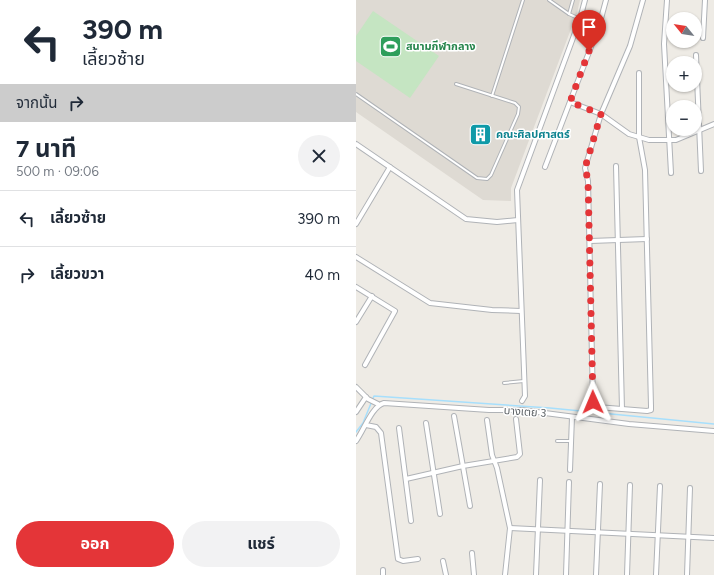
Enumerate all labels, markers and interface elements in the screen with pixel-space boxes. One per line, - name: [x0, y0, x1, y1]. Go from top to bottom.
- pin: [572, 10, 606, 51]
- text: 390 m: [82, 12, 163, 46]
- north arrow: [666, 12, 702, 48]
- map controls: [666, 12, 702, 136]
- icon: left: [16, 16, 68, 68]
- icon: arrive: [578, 16, 600, 38]
- sports icon: สนามกีฬากลาง: [377, 33, 403, 59]
- place label: สนามกีฬากลาง: [406, 40, 476, 53]
- text: เลี้ยวซ้าย: [82, 48, 145, 70]
- button: +: [666, 56, 702, 92]
- icon: right: [65, 92, 87, 114]
- text: จากนั้น: [16, 94, 57, 112]
- button: −: [666, 100, 702, 136]
- building icon: คณะศิลปศาสตร์: [468, 121, 494, 147]
- place label: คณะศิลปศาสตร์: [496, 128, 570, 141]
- text: 7 นาที: [16, 134, 76, 163]
- button: close: [298, 135, 340, 177]
- text: 500 m · 09:06: [16, 164, 99, 179]
- icon: left: [16, 208, 38, 230]
- text: เลี้ยวซ้าย: [50, 209, 106, 227]
- text: 390 m: [297, 210, 340, 228]
- icon: right: [16, 264, 38, 286]
- text: เลี้ยวขวา: [50, 265, 104, 283]
- text: 40 m: [305, 266, 340, 284]
- position arrow: [572, 381, 614, 423]
- street label: บางเตย 3: [503, 404, 547, 420]
- button: ออก: [16, 521, 174, 567]
- button: แชร์: [182, 521, 340, 567]

